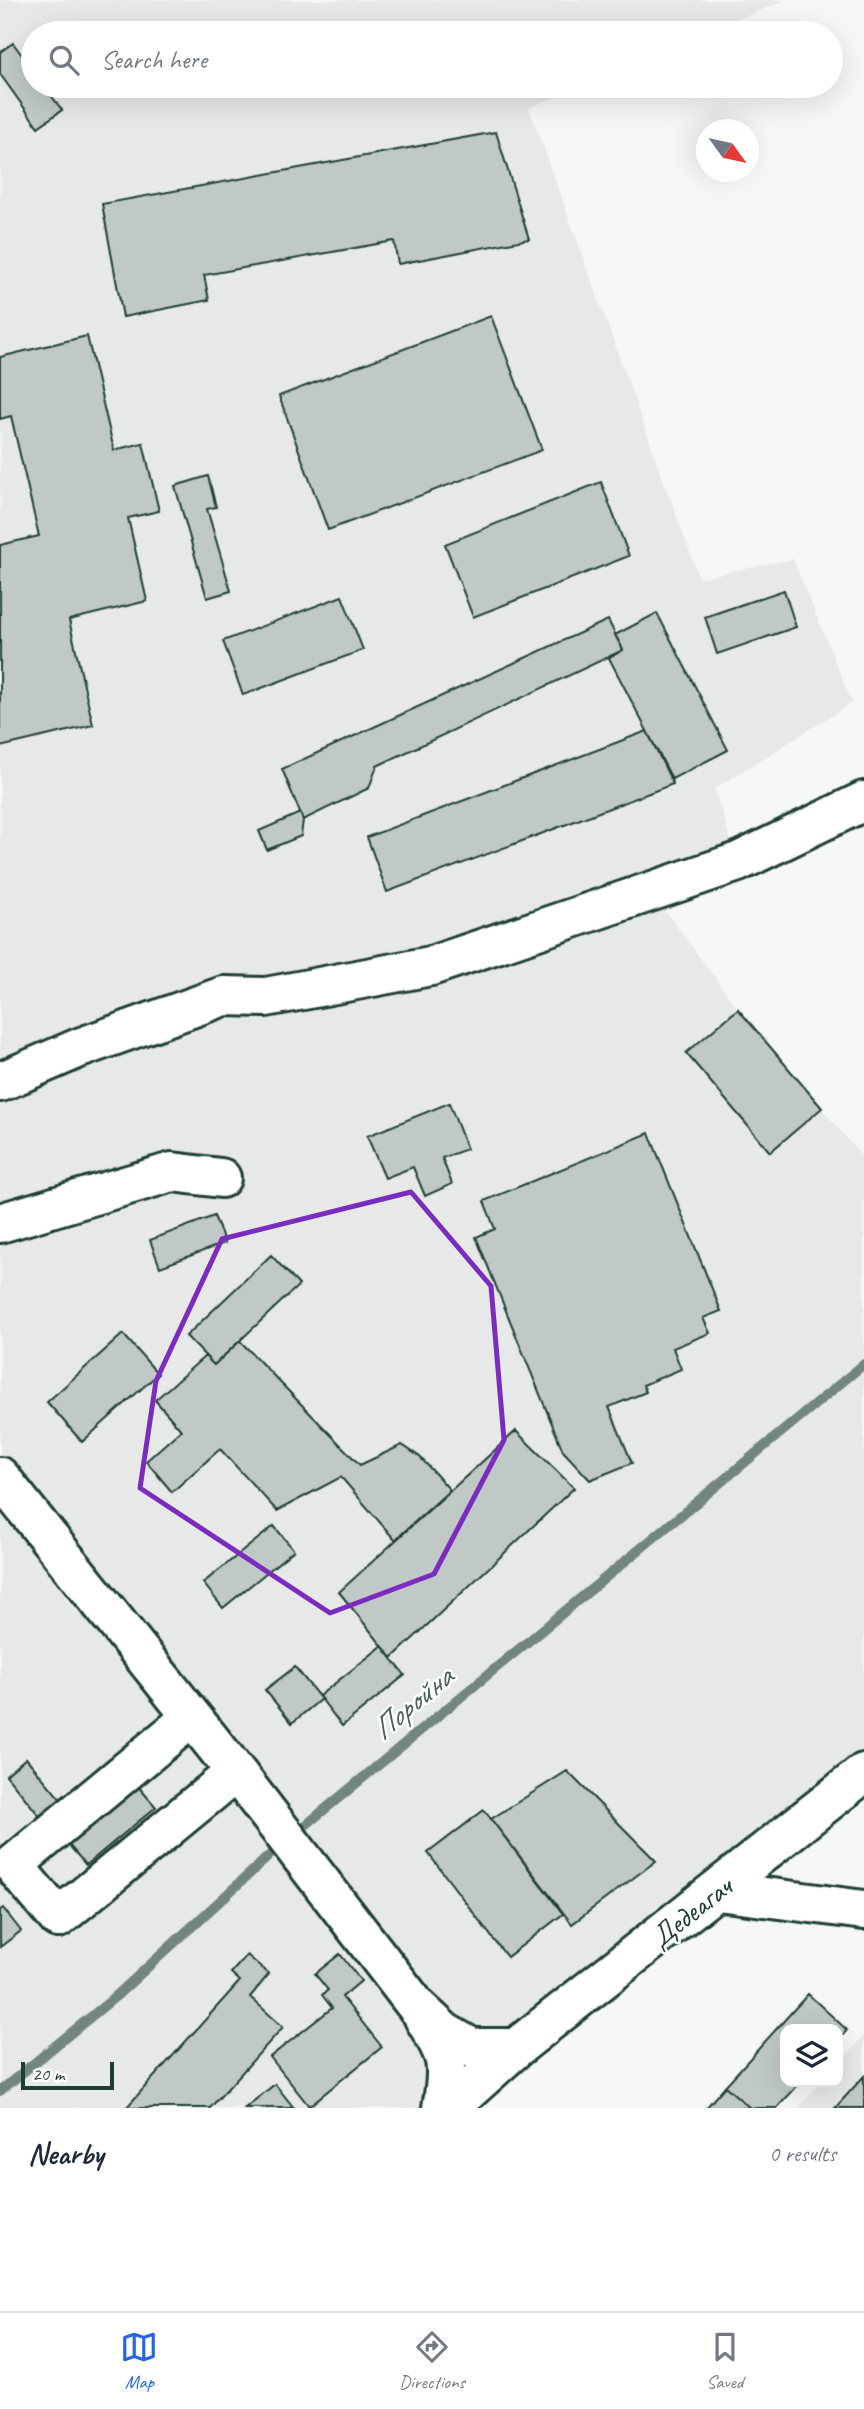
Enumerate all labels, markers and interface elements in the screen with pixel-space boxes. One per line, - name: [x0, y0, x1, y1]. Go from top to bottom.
- search box: [21, 21, 843, 98]
- icon: search: [45, 41, 83, 79]
- text: Search here: [101, 43, 207, 76]
- north arrow: [696, 119, 759, 182]
- water label: Поройна: [363, 1655, 464, 1749]
- street label: Дедеагач: [642, 1866, 742, 1956]
- map controls: [780, 2024, 843, 2087]
- button: layers: [780, 2024, 843, 2087]
- scale bar: [21, 2059, 114, 2091]
- text: 20 m: [32, 2062, 64, 2086]
- text: Nearby: [28, 2135, 104, 2173]
- text: 0 results: [769, 2139, 836, 2168]
- tab: Map: [120, 2328, 158, 2394]
- tab: Directions: [399, 2328, 465, 2394]
- tab: Saved: [706, 2328, 744, 2394]

